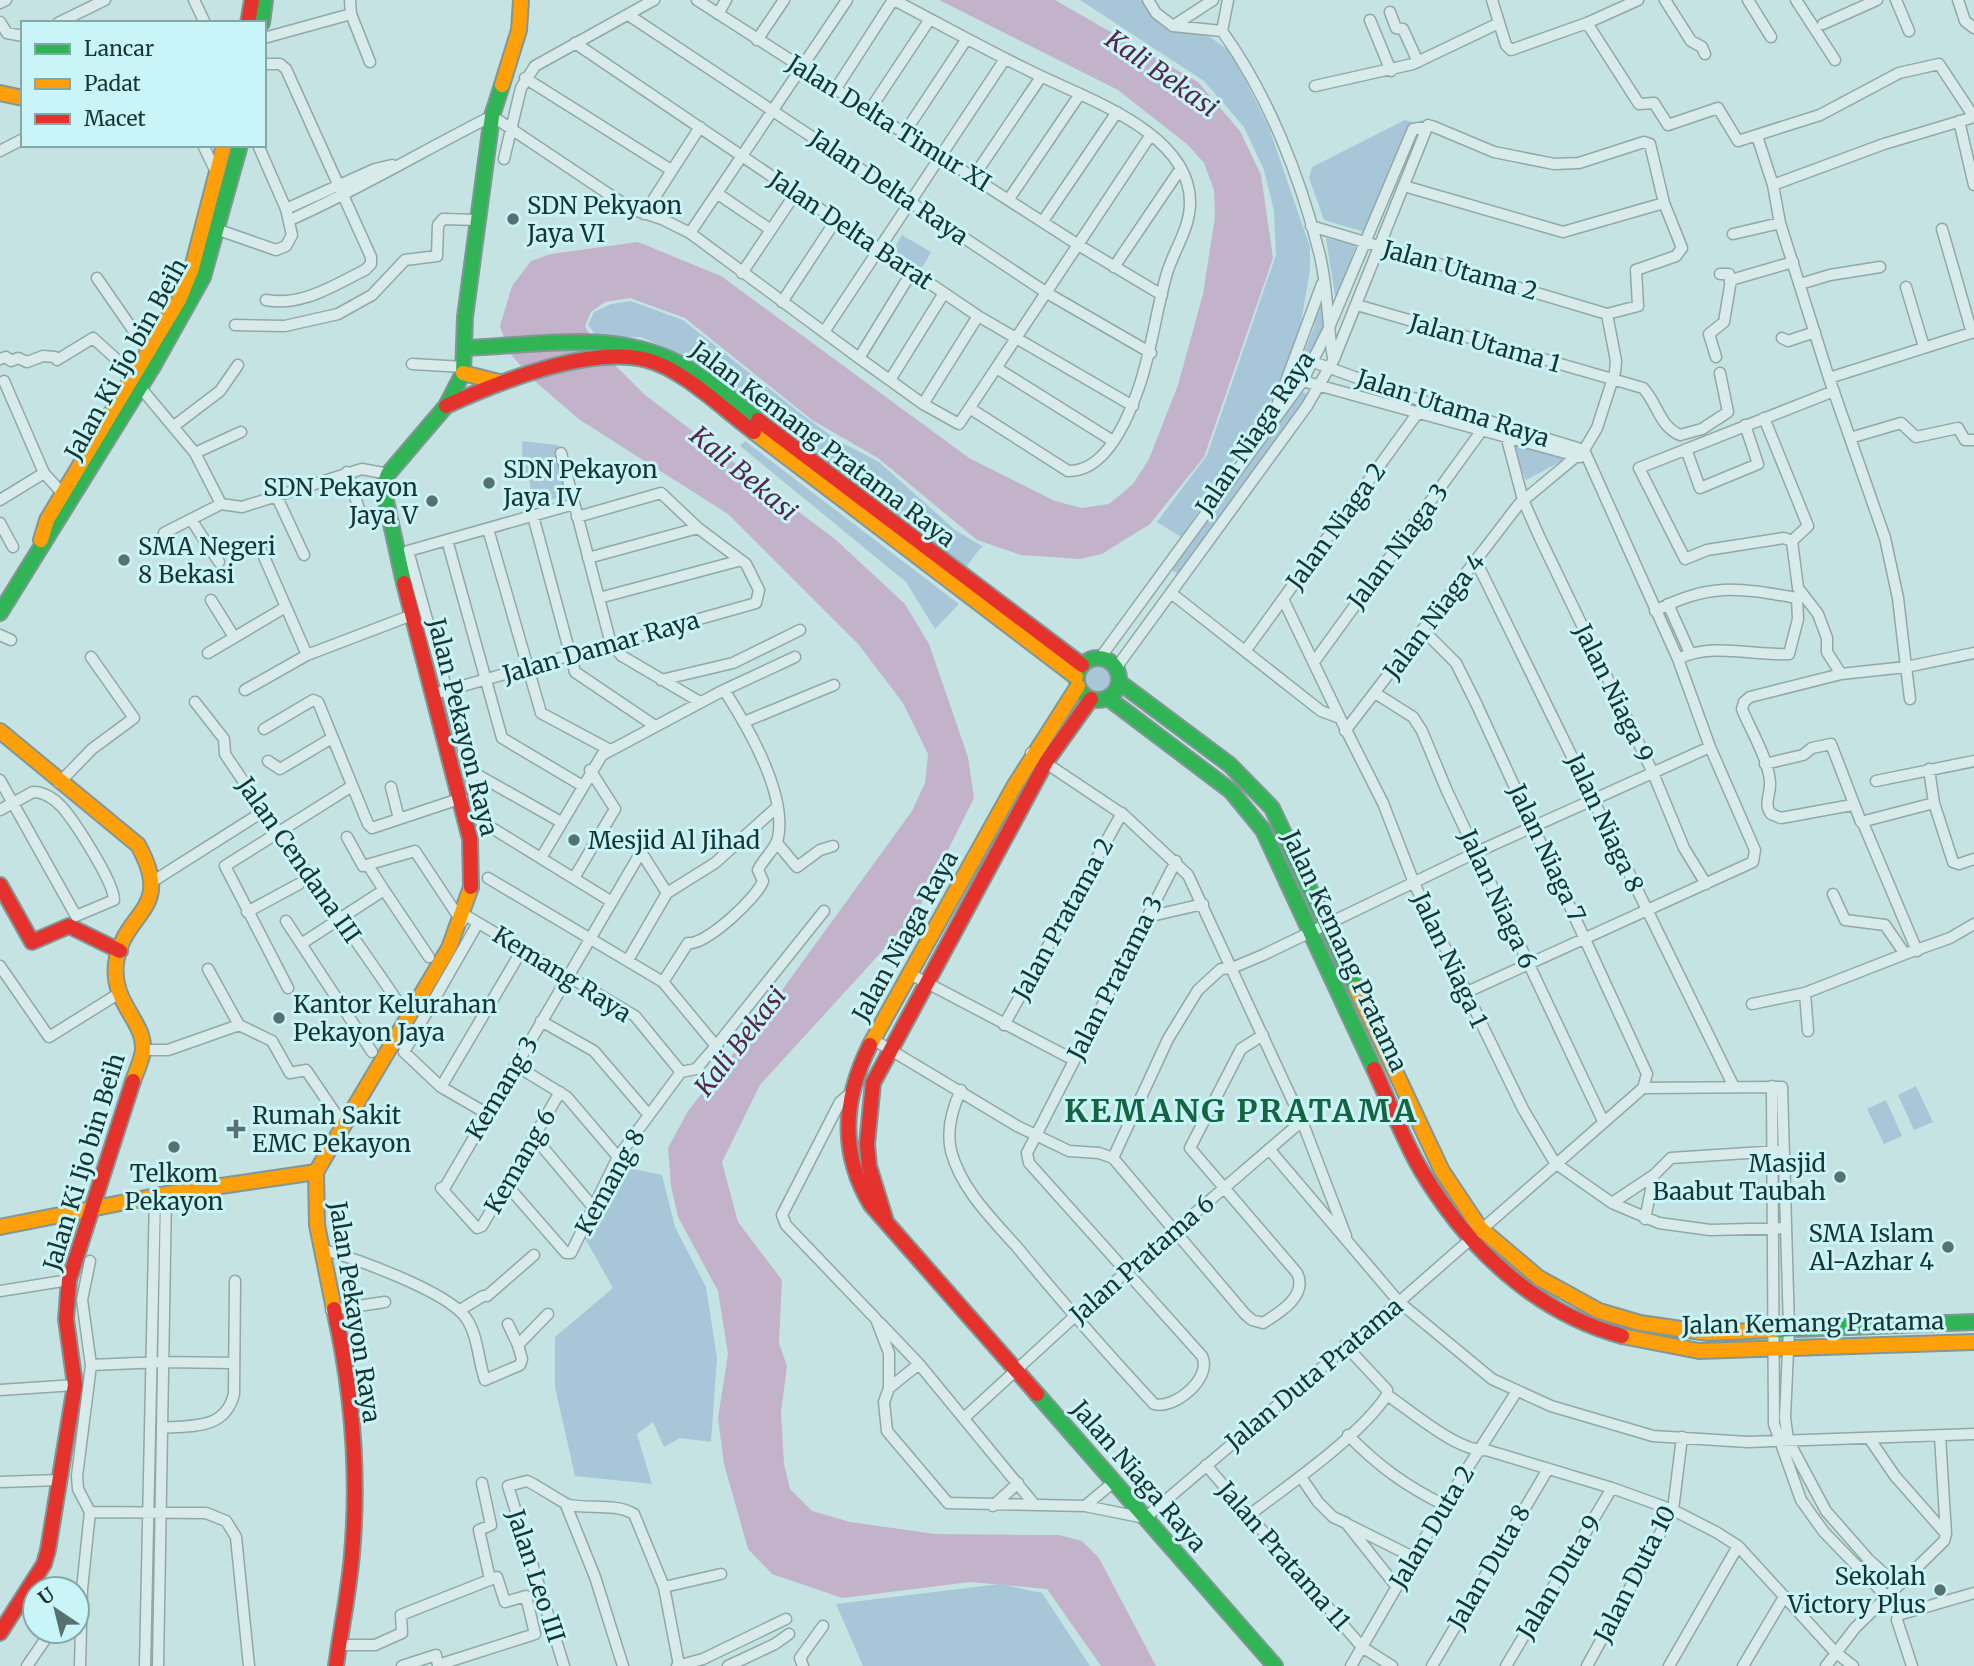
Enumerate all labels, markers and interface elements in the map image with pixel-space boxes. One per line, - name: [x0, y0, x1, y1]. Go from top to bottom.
- legend: [21, 21, 266, 147]
- water label: Kali Bekasi: [1098, 22, 1225, 124]
- text: Lancar: [84, 35, 154, 62]
- street label: Jalan Delta Timur XI: [780, 47, 997, 198]
- text: Padat: [84, 70, 141, 97]
- text: Macet: [84, 105, 146, 132]
- street label: Jalan Delta Raya: [803, 122, 975, 252]
- street label: Jalan Delta Barat: [762, 163, 940, 297]
- place label: SDN Pekyaon Jaya VI: [526, 190, 682, 249]
- marker: SDN Pekyaon Jaya VI: [505, 211, 521, 227]
- street label: Jalan Utama 2: [1378, 233, 1541, 307]
- street label: Jalan Ki Ijo bin Beih: [57, 253, 194, 466]
- street label: Jalan Utama 1: [1405, 306, 1564, 379]
- street label: Jalan Kemang Pratama Raya: [683, 333, 962, 554]
- street label: Jalan Niaga Raya: [1188, 345, 1321, 522]
- street label: Jalan Utama Raya: [1352, 362, 1554, 454]
- water label: Kali Bekasi: [683, 418, 804, 527]
- place label: SDN Pekayon Jaya IV: [502, 454, 658, 513]
- street label: Jalan Niaga 2: [1279, 456, 1392, 596]
- place label: SDN Pekayon Jaya V: [263, 472, 419, 531]
- marker: SDN Pekayon Jaya IV: [481, 475, 497, 491]
- street label: Jalan Niaga 3: [1340, 477, 1455, 616]
- marker: SDN Pekayon Jaya V: [424, 493, 440, 509]
- place label: SMA Negeri 8 Bekasi: [138, 531, 276, 590]
- street label: Jalan Niaga 4: [1376, 547, 1492, 686]
- marker: SMA Negeri 8 Bekasi: [116, 552, 132, 568]
- street label: Jalan Damar Raya: [498, 604, 703, 690]
- street label: Jalan Pekayon Raya: [421, 614, 505, 839]
- street label: Jalan Niaga 9: [1567, 618, 1661, 767]
- street label: Jalan Niaga 8: [1559, 748, 1651, 897]
- street label: Jalan Cendana III: [230, 770, 368, 949]
- street label: Jalan Niaga 7: [1501, 778, 1592, 927]
- street label: Jalan Niaga 6: [1452, 824, 1544, 973]
- place label: Mesjid Al Jihad: [588, 825, 760, 856]
- street label: Jalan Kemang Pratama: [1275, 825, 1415, 1077]
- marker: Mesjid Al Jihad: [566, 832, 582, 848]
- street label: Jalan Pratama 2: [1005, 832, 1120, 1006]
- street label: Jalan Niaga Raya: [845, 845, 965, 1028]
- street label: Jalan Niaga 1: [1405, 886, 1495, 1033]
- street label: Jalan Pratama 3: [1060, 891, 1170, 1066]
- street label: Kemang Raya: [487, 919, 637, 1029]
- water label: Kali Bekasi: [686, 980, 793, 1103]
- place label: Kantor Kelurahan Pekayon Jaya: [293, 989, 497, 1048]
- marker: Kantor Kelurahan Pekayon Jaya: [271, 1010, 287, 1026]
- street label: Kemang 3: [459, 1031, 545, 1145]
- street label: Jalan Ki Ijo bin Beih: [36, 1049, 132, 1275]
- district label: KEMANG PRATAMA: [1064, 1091, 1418, 1131]
- place label: Rumah Sakit EMC Pekayon: [252, 1100, 411, 1159]
- street label: Kemang 6: [478, 1103, 562, 1219]
- marker: Rumah Sakit EMC Pekayon: [226, 1119, 246, 1139]
- street label: Kemang 8: [568, 1124, 652, 1240]
- marker: Telkom Pekayon: [166, 1139, 182, 1155]
- place label: Masjid Baabut Taubah: [1652, 1148, 1826, 1207]
- place label: Telkom Pekayon: [125, 1158, 223, 1217]
- marker: Masjid Baabut Taubah: [1832, 1169, 1848, 1185]
- street label: Jalan Pratama 6: [1063, 1188, 1220, 1331]
- street label: Jalan Pekayon Raya: [322, 1198, 388, 1425]
- place label: SMA Islam Al-Azhar 4: [1808, 1218, 1934, 1277]
- marker: SMA Islam Al-Azhar 4: [1940, 1239, 1956, 1255]
- street label: Jalan Duta Pratama: [1218, 1291, 1409, 1458]
- street label: Jalan Kemang Pratama: [1680, 1305, 1945, 1341]
- street label: Jalan Niaga Raya: [1064, 1393, 1213, 1558]
- street label: Jalan Duta 2: [1383, 1460, 1481, 1595]
- street label: Jalan Pratama 11: [1210, 1474, 1357, 1637]
- street label: Jalan Duta 8: [1440, 1499, 1537, 1636]
- street label: Jalan Duta 10: [1587, 1500, 1683, 1649]
- street label: Jalan Leo III: [500, 1505, 572, 1646]
- street label: Jalan Duta 9: [1509, 1509, 1608, 1645]
- place label: Sekolah Victory Plus: [1787, 1561, 1926, 1620]
- north arrow: [21, 1575, 91, 1645]
- text: U: [34, 1582, 59, 1610]
- marker: Sekolah Victory Plus: [1932, 1582, 1948, 1598]

